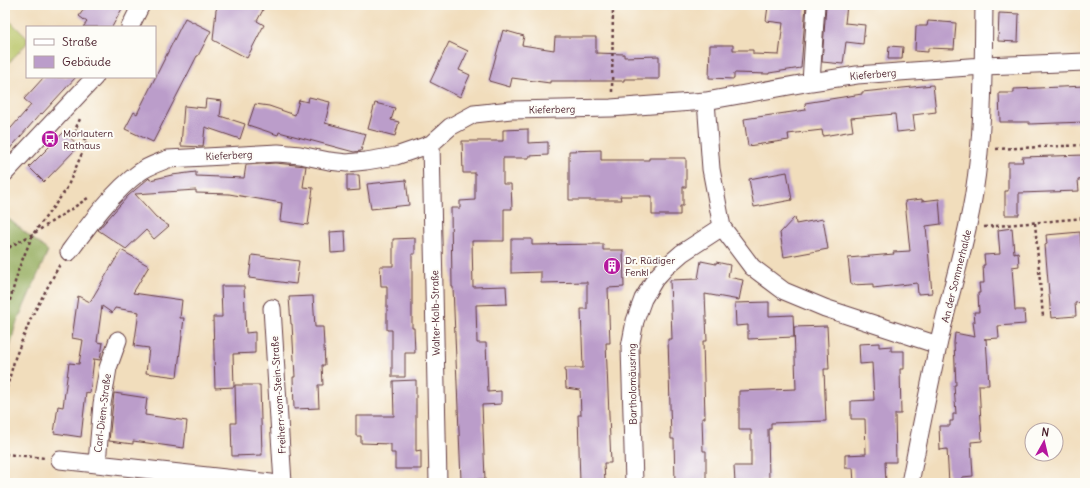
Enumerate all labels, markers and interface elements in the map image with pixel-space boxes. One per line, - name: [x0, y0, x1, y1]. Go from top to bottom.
- legend: [26, 26, 156, 78]
- text: Straße: [62, 34, 97, 49]
- text: Gebäude: [62, 54, 111, 69]
- street label: Kieferberg: [849, 66, 897, 83]
- street label: Kieferberg: [529, 103, 576, 116]
- place label: Morlautern Rathaus: [63, 127, 113, 152]
- bus stop icon: Morlautern Rathaus: [40, 129, 60, 149]
- street label: Kieferberg: [205, 148, 253, 163]
- street label: An der Sommerhalde: [939, 228, 974, 324]
- place label: Dr. Rüdiger Fenkl: [625, 254, 675, 279]
- building icon: Dr. Rüdiger Fenkl: [602, 256, 622, 276]
- street label: Walter-Kolb-Straße: [428, 270, 443, 356]
- street label: Freiherr-vom-Stein-Straße: [268, 336, 289, 454]
- street label: Bartholomäusring: [625, 343, 640, 425]
- street label: Carl-Diem-Straße: [91, 373, 114, 453]
- north arrow: [1024, 422, 1064, 462]
- text: N: [1041, 425, 1050, 440]

